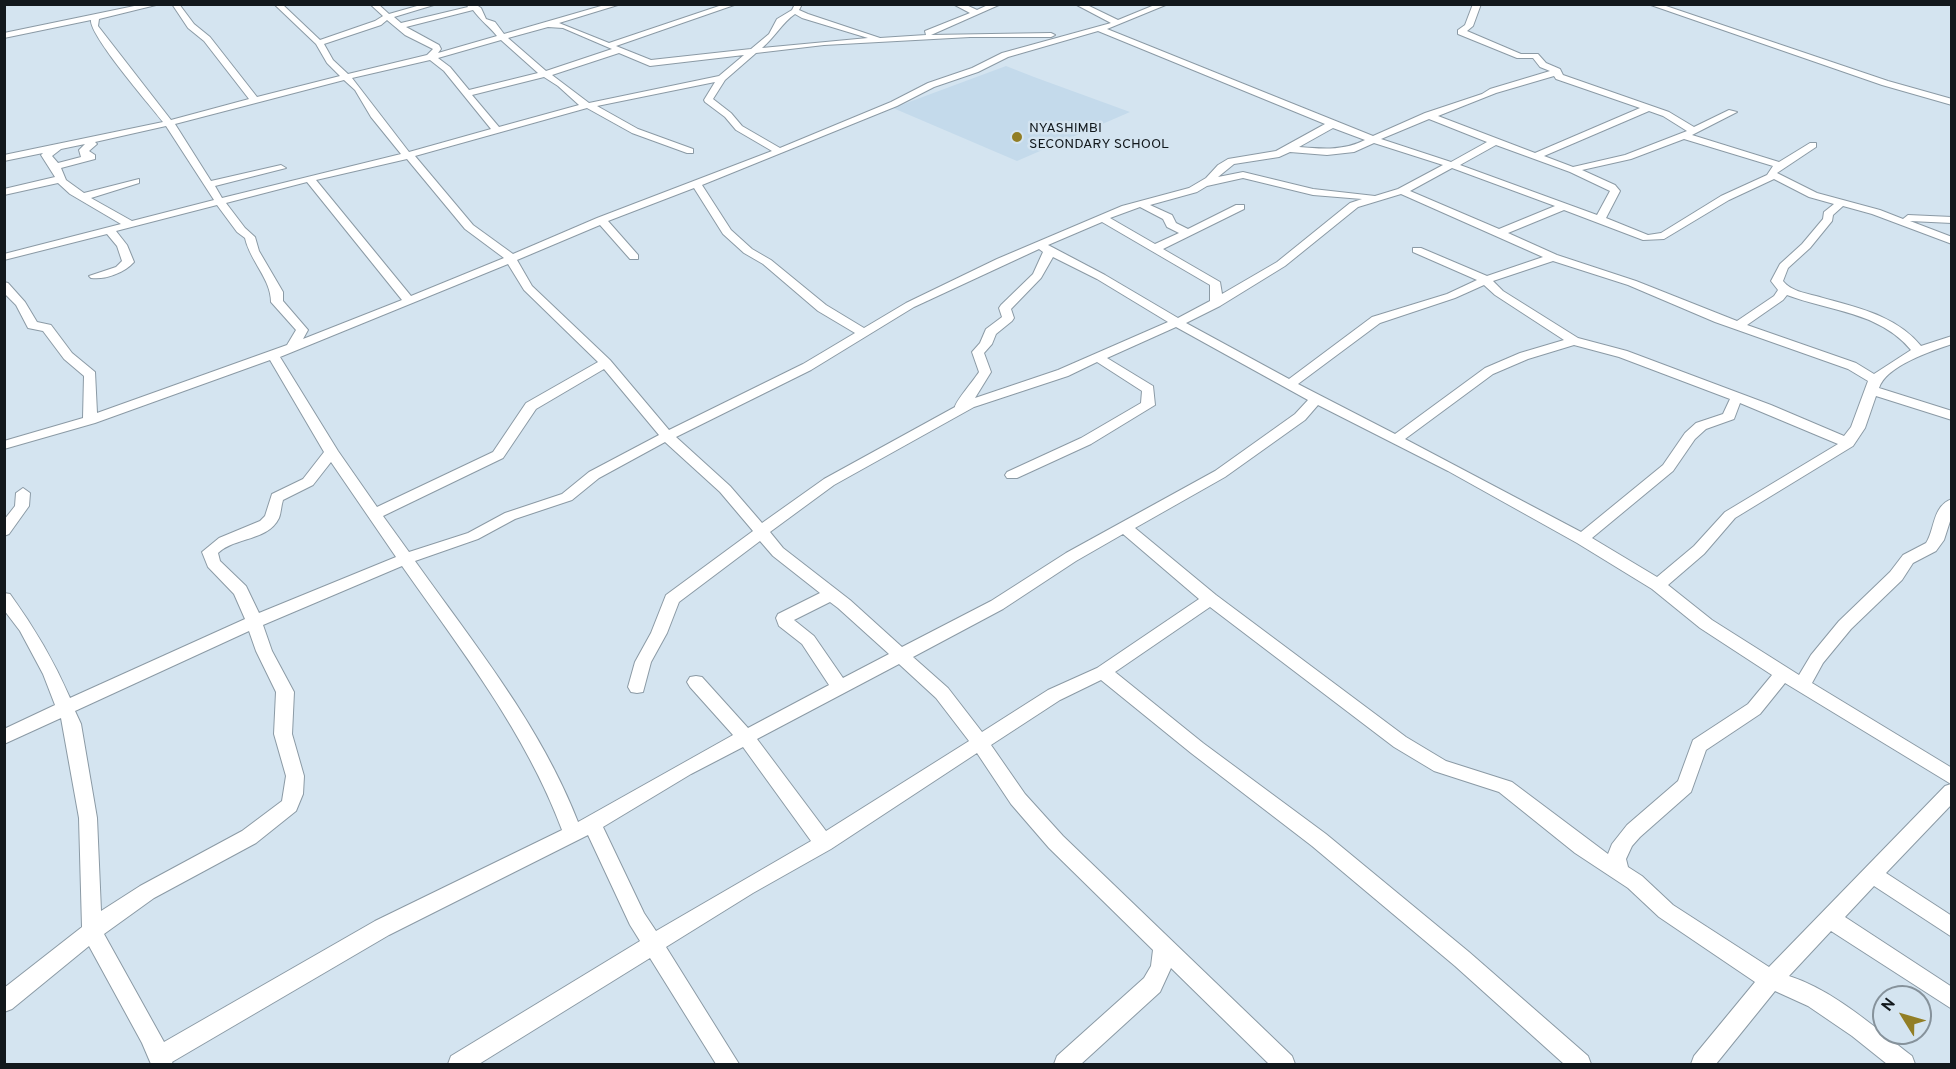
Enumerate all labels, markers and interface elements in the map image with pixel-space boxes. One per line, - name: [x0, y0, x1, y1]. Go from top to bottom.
- place label: NYASHIMBI SECONDARY SCHOOL: [1029, 121, 1169, 154]
- marker: NYASHIMBI SECONDARY SCHOOL: [1010, 130, 1024, 144]
- north arrow: [1872, 985, 1932, 1045]
- text: N: [1878, 995, 1901, 1016]

